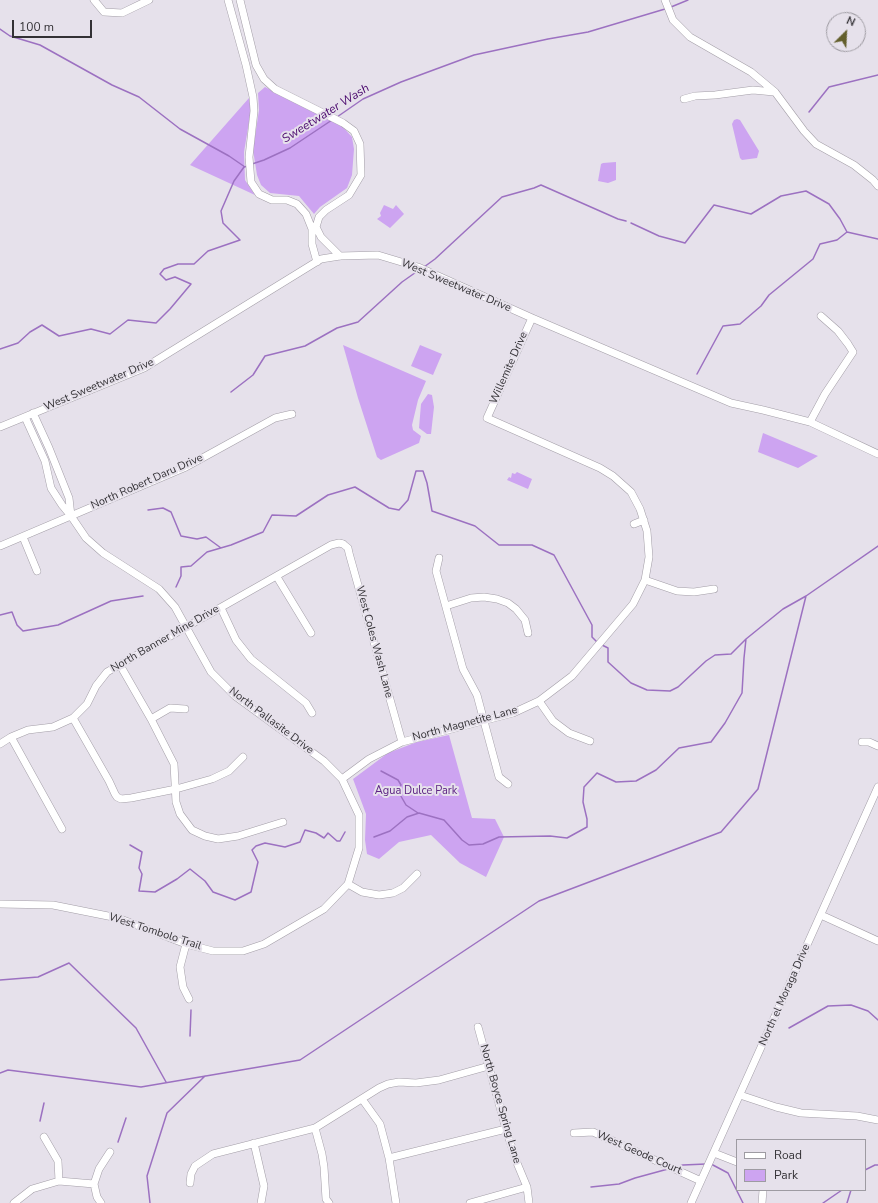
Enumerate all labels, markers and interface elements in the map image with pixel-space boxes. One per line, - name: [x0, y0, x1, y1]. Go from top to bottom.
- scale bar: [14, 12, 94, 38]
- north arrow: [826, 12, 866, 52]
- text: N: [844, 13, 857, 30]
- text: 100 m: [19, 19, 54, 35]
- water label: Sweetwater Wash: [280, 81, 372, 147]
- street label: West Sweetwater Drive: [399, 257, 513, 315]
- street label: Willemite Drive: [487, 330, 531, 406]
- street label: West Sweetwater Drive: [42, 356, 156, 414]
- street label: North Robert Daru Drive: [89, 451, 205, 513]
- street label: West Coles Wash Lane: [353, 585, 395, 699]
- street label: North Banner Mine Drive: [109, 603, 221, 675]
- street label: North Pallasite Drive: [226, 685, 316, 757]
- street label: North Magnetite Lane: [411, 704, 519, 744]
- park label: Agua Dulce Park: [375, 784, 457, 798]
- street label: West Tombolo Trail: [107, 911, 203, 953]
- street label: North el Moraga Drive: [757, 942, 813, 1048]
- street label: North Boyce Spring Lane: [477, 1043, 523, 1165]
- street label: West Geode Court: [594, 1128, 684, 1178]
- legend: [736, 1139, 866, 1191]
- text: Road: [774, 1147, 802, 1163]
- text: Park: [774, 1167, 798, 1183]

